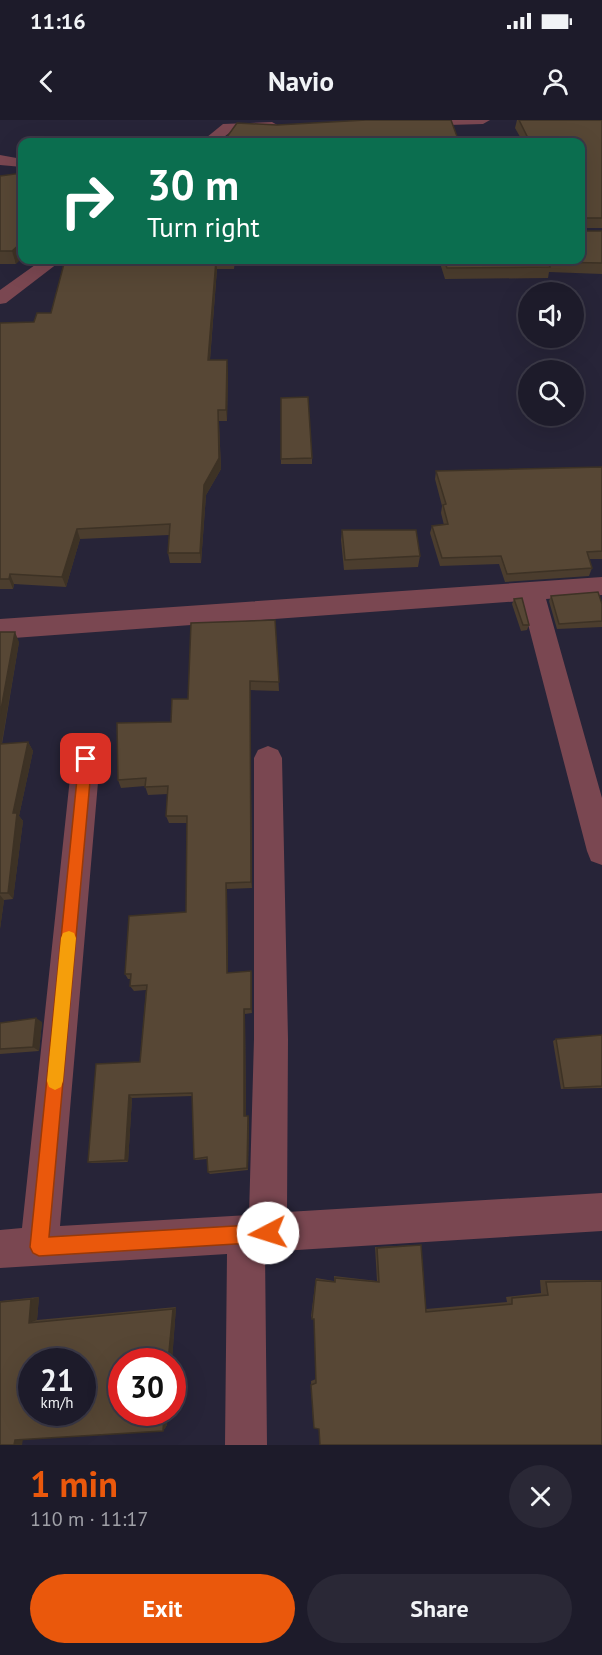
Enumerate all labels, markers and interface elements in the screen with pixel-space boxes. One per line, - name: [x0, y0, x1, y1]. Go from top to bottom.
- text: 11:16: [30, 7, 86, 35]
- text: Navio: [268, 64, 334, 98]
- icon: back: [30, 65, 63, 98]
- icon: person: [539, 65, 572, 98]
- text: 30 m: [147, 157, 239, 212]
- icon: right: [48, 162, 126, 240]
- text: Turn right: [147, 210, 260, 244]
- map controls: [518, 282, 584, 426]
- button: sound: [518, 282, 584, 348]
- button: search: [518, 360, 584, 426]
- pin: [60, 733, 111, 784]
- icon: arrive: [69, 742, 102, 775]
- position arrow: [236, 1201, 300, 1265]
- speed limit sign: 30: [108, 1348, 186, 1426]
- text: 21: [40, 1360, 74, 1399]
- text: km/h: [41, 1393, 73, 1412]
- text: 1 min: [30, 1460, 118, 1507]
- button: close: [509, 1465, 572, 1528]
- text: 110 m · 11:17: [30, 1506, 148, 1532]
- button: Exit: [30, 1574, 295, 1643]
- button: Share: [307, 1574, 572, 1643]

